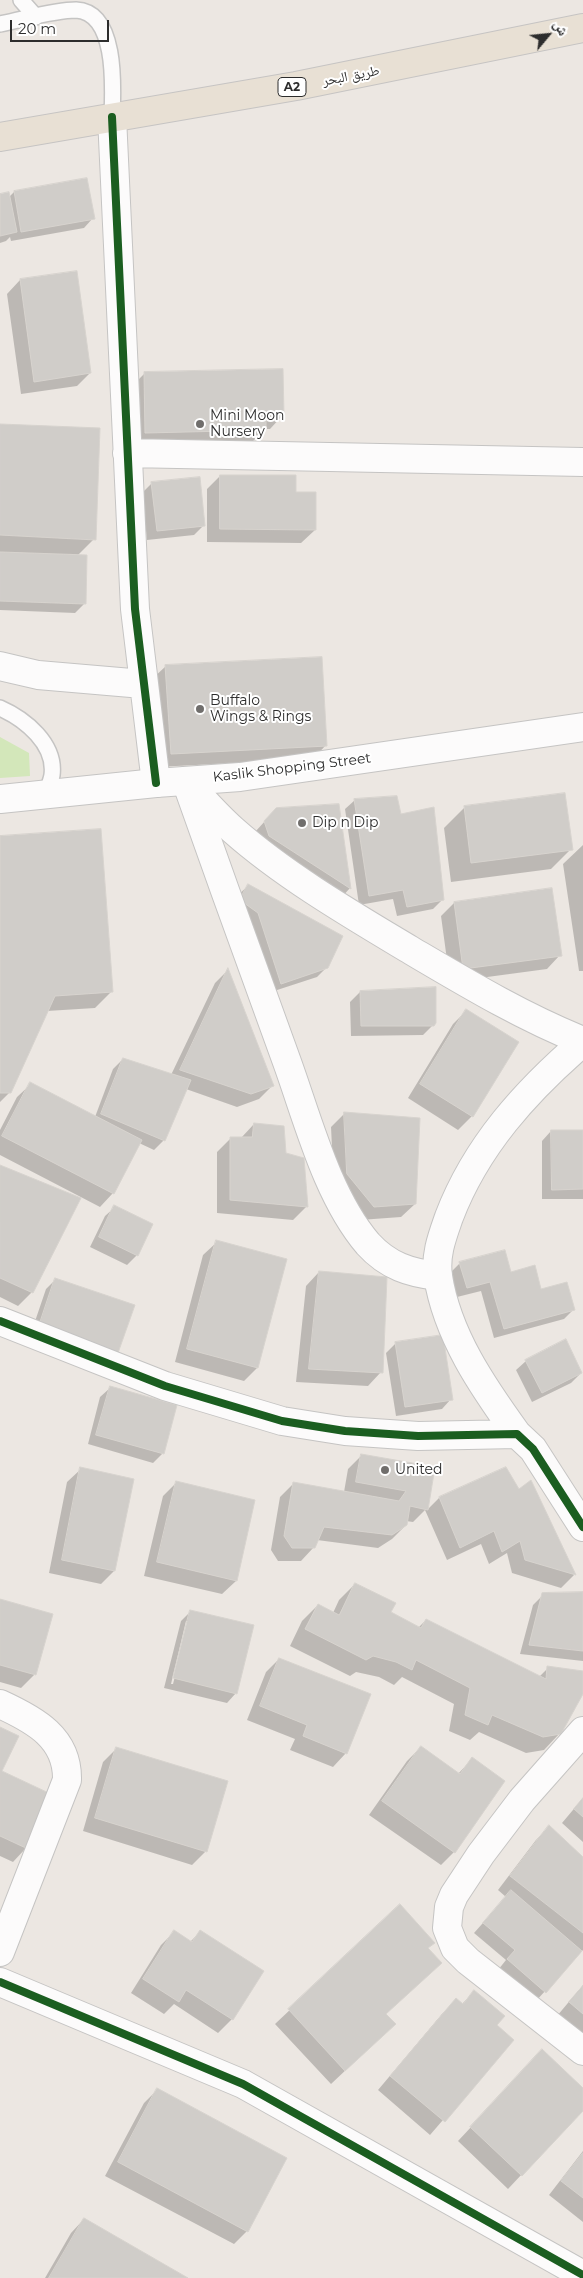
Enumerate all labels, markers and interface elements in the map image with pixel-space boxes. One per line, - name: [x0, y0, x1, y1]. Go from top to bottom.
- scale bar: [12, 10, 111, 42]
- north arrow: [523, 10, 573, 60]
- text: ش: [550, 17, 573, 39]
- text: 20 m: [18, 19, 56, 38]
- street label: طريق البحر: [321, 62, 381, 90]
- road number: A2: [278, 77, 306, 96]
- place label: Mini Moon Nursery: [210, 408, 284, 441]
- marker: Mini Moon Nursery: [194, 418, 206, 430]
- place label: Buffalo Wings & Rings: [210, 693, 311, 726]
- marker: Buffalo Wings & Rings: [194, 703, 206, 715]
- street label: Kaslik Shopping Street: [212, 750, 372, 786]
- place label: Dip n Dip: [312, 815, 378, 831]
- marker: Dip n Dip: [296, 817, 308, 829]
- place label: United: [395, 1462, 443, 1478]
- marker: United: [379, 1464, 391, 1476]

